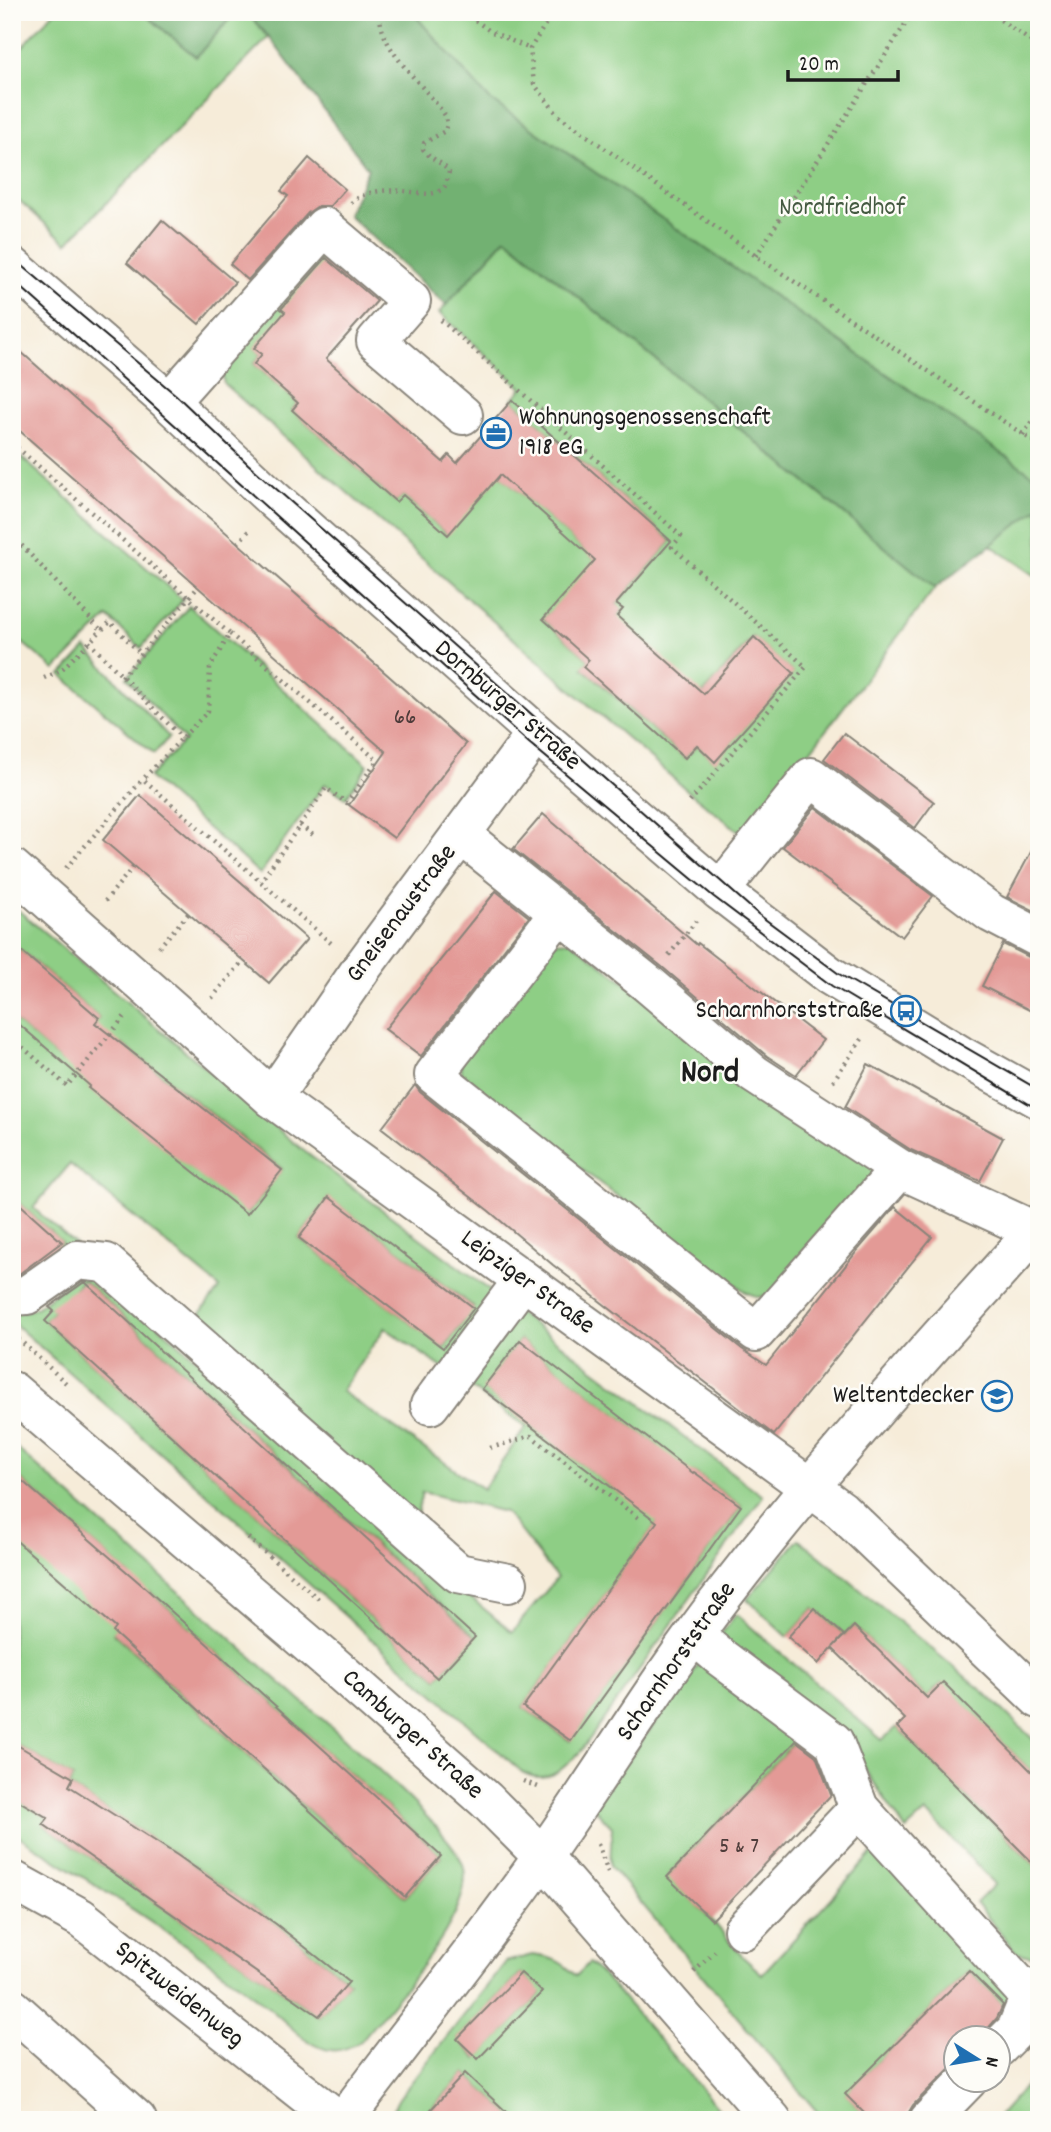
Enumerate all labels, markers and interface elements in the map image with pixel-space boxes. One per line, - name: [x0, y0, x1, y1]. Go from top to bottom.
- scale bar: [788, 38, 899, 82]
- text: 20 m: [799, 51, 839, 81]
- park label: Nordfriedhof: [779, 190, 906, 227]
- place label: Wohnungsgenossenschaft 1918 eG: [519, 400, 771, 467]
- office icon: Wohnungsgenossenschaft 1918 eG: [479, 416, 513, 450]
- street label: Dornburger Straße: [425, 632, 589, 780]
- house number: 66: [394, 702, 416, 735]
- street label: Gneisenaustraße: [337, 837, 467, 991]
- place label: Scharnhorststraße: [695, 993, 883, 1030]
- bus stop icon: Scharnhorststraße: [889, 994, 923, 1028]
- district label: Nord: [681, 1051, 739, 1098]
- street label: Leipziger Straße: [452, 1221, 602, 1345]
- place label: Weltentdecker: [833, 1378, 974, 1415]
- school or university icon: Weltentdecker: [980, 1379, 1014, 1413]
- street label: Scharnhorststraße: [608, 1575, 746, 1749]
- street label: Camburger Straße: [333, 1661, 491, 1809]
- house number: 5 & 7: [719, 1831, 759, 1864]
- street label: Spitzweidenweg: [106, 1932, 252, 2058]
- north arrow: [942, 2024, 1012, 2094]
- text: N: [976, 2054, 1004, 2069]

